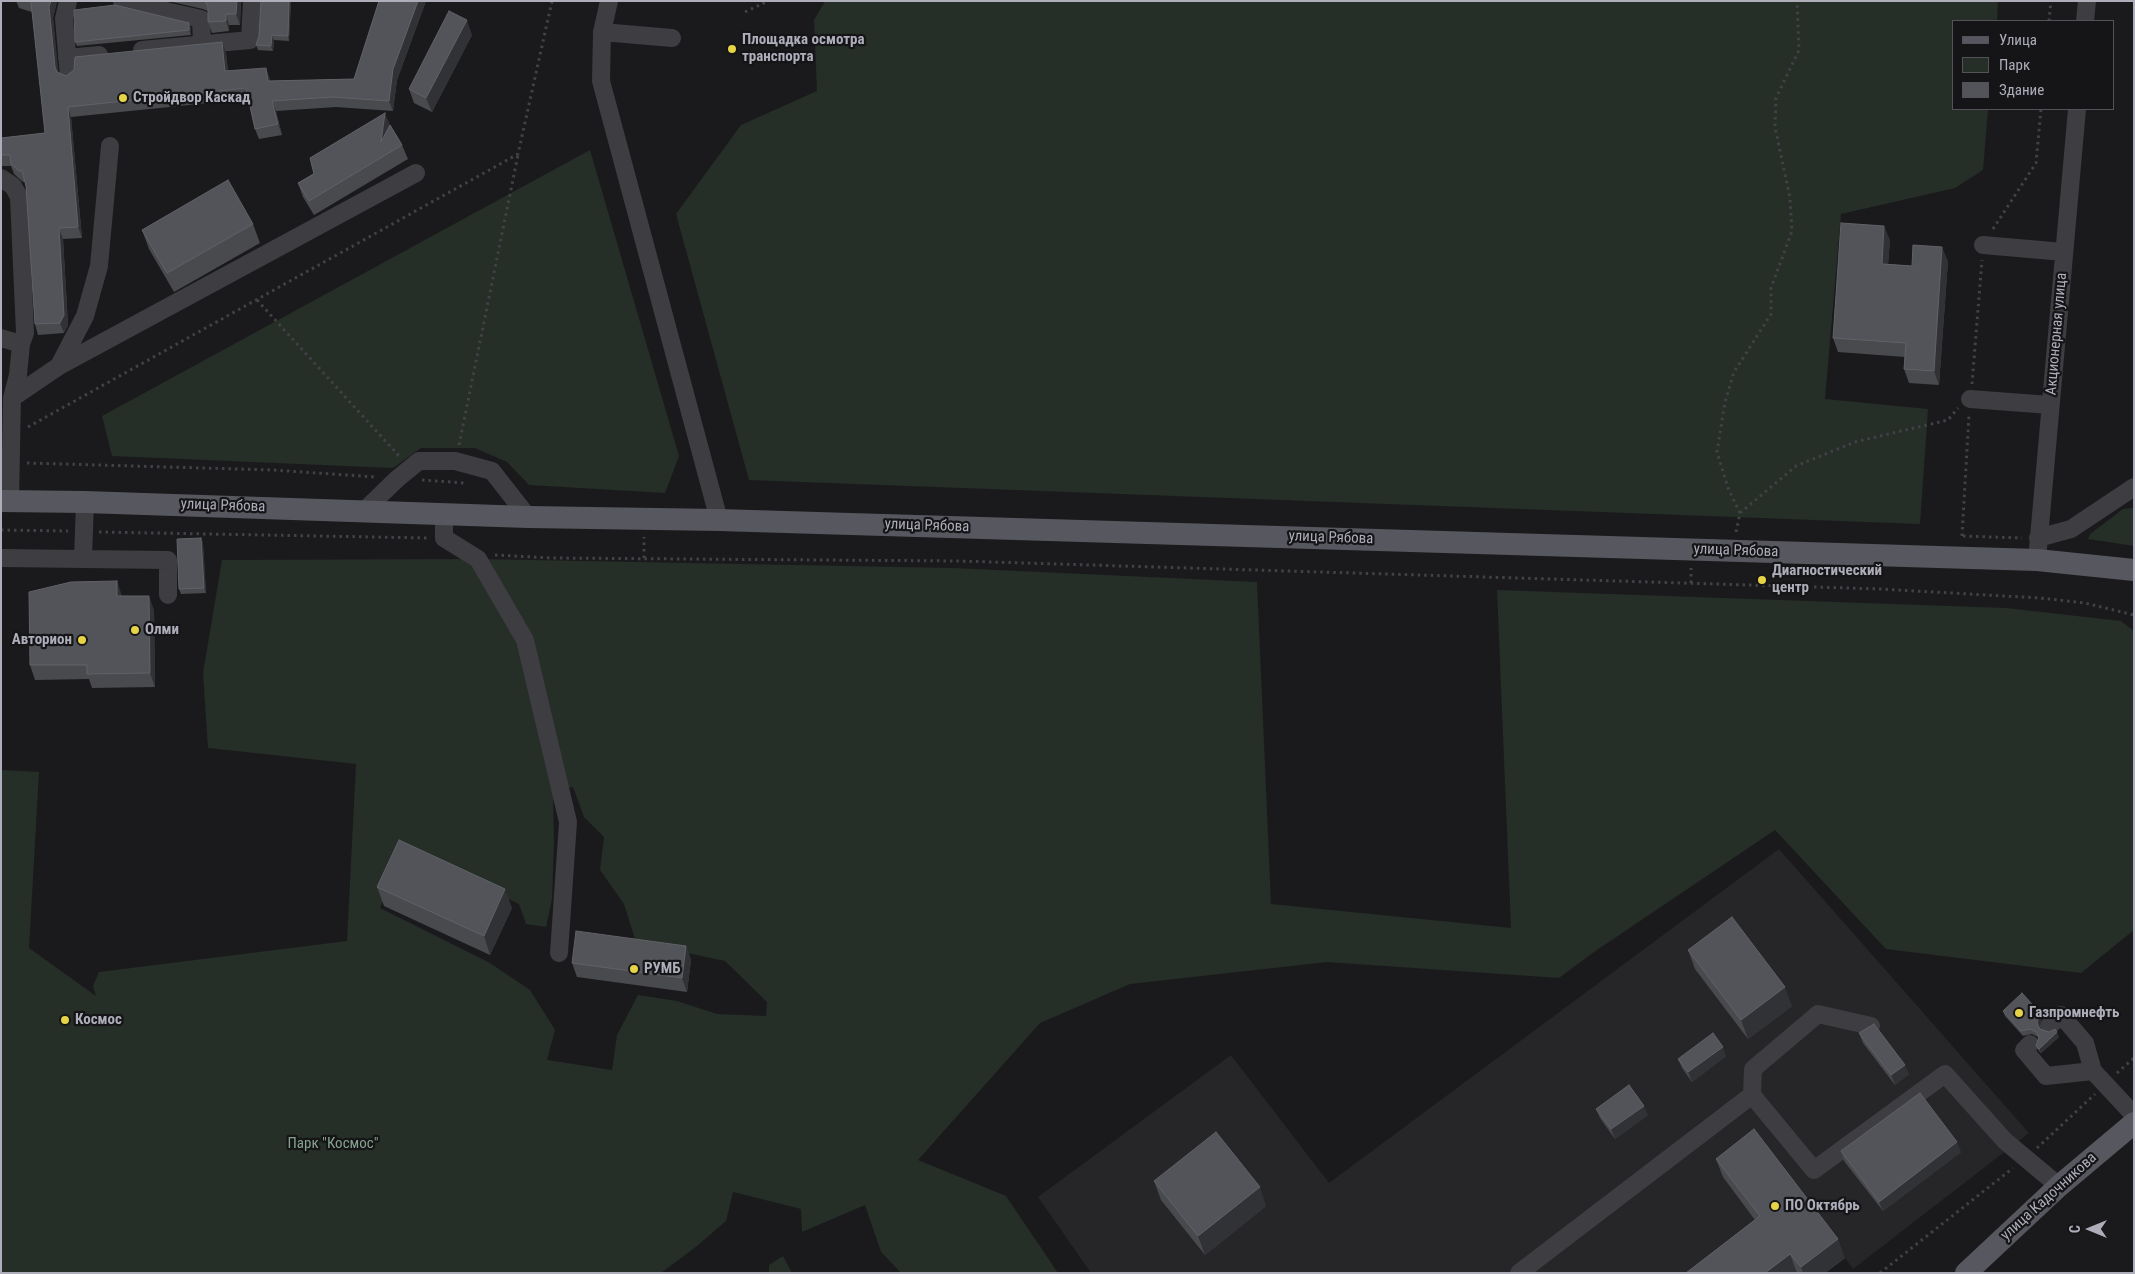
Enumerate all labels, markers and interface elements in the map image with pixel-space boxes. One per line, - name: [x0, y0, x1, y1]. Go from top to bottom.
- legend: [1952, 20, 2115, 110]
- place label: Площадка осмотра транспорта: [742, 31, 864, 66]
- text: Улица: [1999, 31, 2037, 49]
- marker: Площадка осмотра транспорта: [726, 43, 738, 55]
- text: Парк: [1999, 56, 2030, 74]
- text: Здание: [1999, 81, 2044, 99]
- place label: Стройдвор Каскад: [133, 89, 251, 107]
- marker: Стройдвор Каскад: [117, 92, 129, 104]
- street label: Акционерная улица: [2043, 272, 2071, 396]
- street label: улица Рябова: [180, 496, 266, 516]
- street label: улица Рябова: [884, 516, 970, 536]
- street label: улица Рябова: [1288, 528, 1374, 548]
- street label: улица Рябова: [1693, 541, 1779, 561]
- place label: Диагностический центр: [1772, 562, 1882, 597]
- marker: Диагностический центр: [1756, 574, 1768, 586]
- place label: Олми: [145, 621, 179, 639]
- marker: Олми: [129, 624, 141, 636]
- place label: Авторион: [12, 631, 72, 649]
- marker: Авторион: [76, 634, 88, 646]
- place label: РУМБ: [644, 960, 680, 978]
- marker: РУМБ: [628, 963, 640, 975]
- place label: Газпромнефть: [2029, 1004, 2119, 1022]
- marker: Газпромнефть: [2013, 1007, 2025, 1019]
- place label: Космос: [75, 1011, 122, 1029]
- marker: Космос: [59, 1014, 71, 1026]
- park label: Парк "Космос": [288, 1135, 378, 1153]
- street label: улица Кадочникова: [1997, 1149, 2101, 1245]
- place label: ПО Октябрь: [1785, 1197, 1860, 1215]
- marker: ПО Октябрь: [1769, 1200, 1781, 1212]
- north arrow: [2065, 1204, 2115, 1254]
- text: С: [2067, 1225, 2083, 1233]

